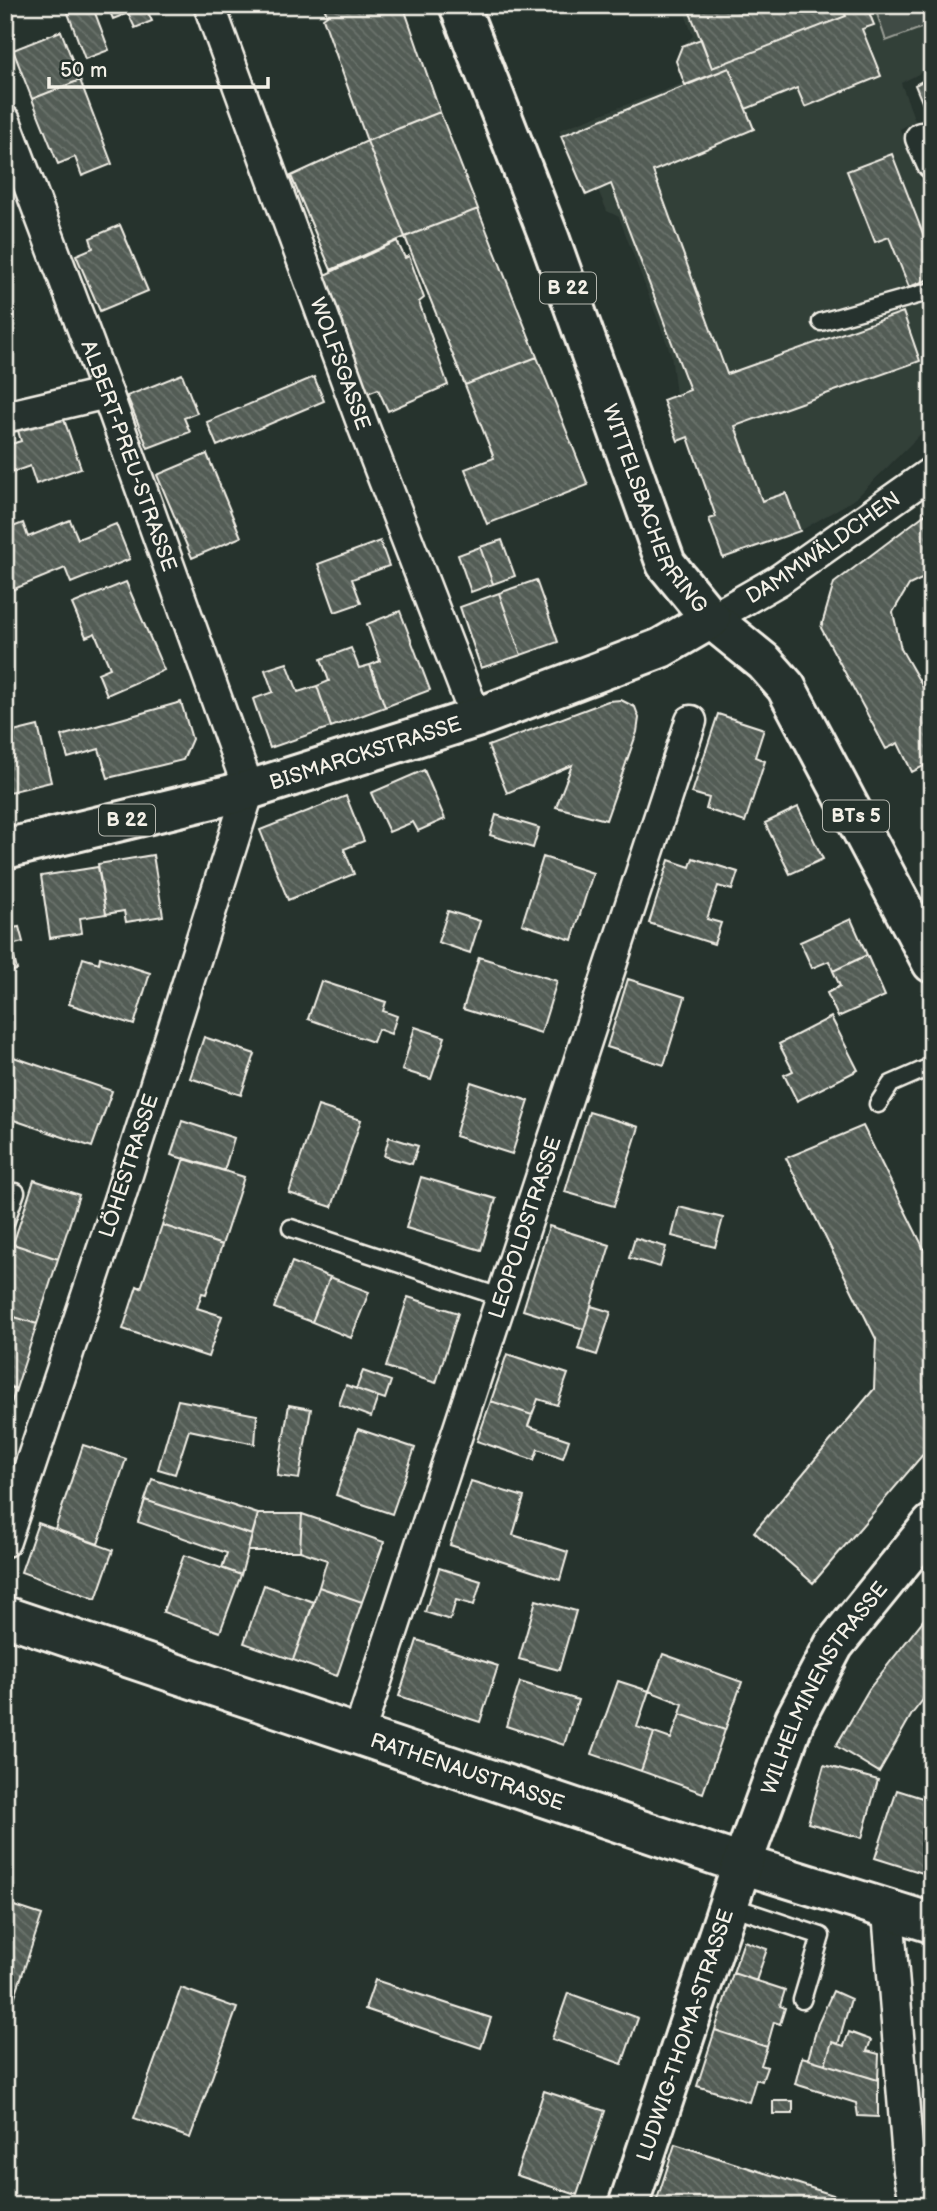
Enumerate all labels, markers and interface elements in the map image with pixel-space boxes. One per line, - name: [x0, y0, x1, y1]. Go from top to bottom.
- scale bar: [49, 46, 268, 90]
- text: 50 m: [60, 58, 107, 83]
- road number: B 22: [540, 272, 596, 304]
- street label: WOLFSGASSE: [305, 294, 376, 433]
- street label: ALBERT-PREU-STRASSE: [76, 337, 182, 575]
- street label: WITTELSBACHERRING: [597, 400, 713, 618]
- street label: DAMMWÄLDCHEN: [741, 486, 905, 609]
- street label: BISMARCKSTRASSE: [266, 711, 464, 795]
- road number: BTs 5: [823, 800, 889, 832]
- road number: B 22: [99, 804, 155, 835]
- street label: LÖHESTRASSE: [94, 1091, 164, 1241]
- street label: LEOPOLDSTRASSE: [483, 1133, 566, 1322]
- street label: WILHELMINENSTRASSE: [756, 1577, 893, 1798]
- street label: RATHENAUSTRASSE: [367, 1727, 568, 1816]
- street label: LUDWIG-THOMA-STRASSE: [631, 1906, 739, 2165]

